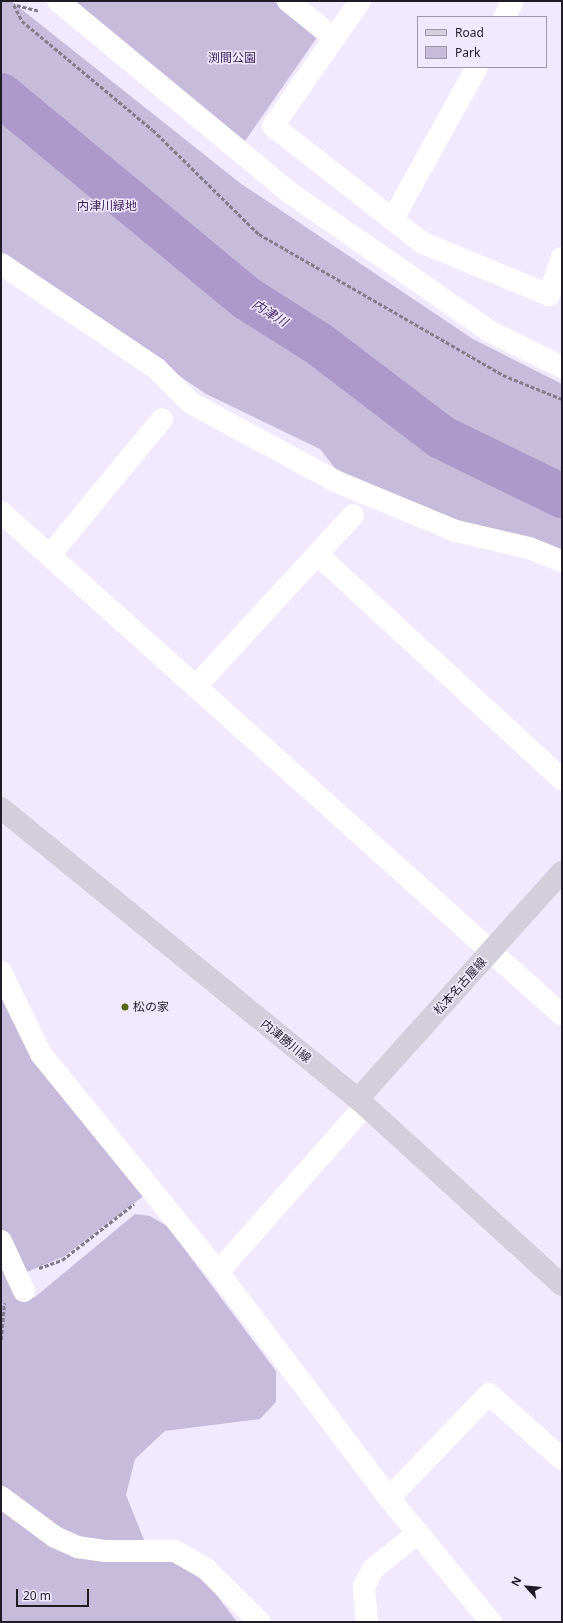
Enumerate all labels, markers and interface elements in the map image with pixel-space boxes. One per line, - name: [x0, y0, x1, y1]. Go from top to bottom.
- legend: [417, 16, 547, 68]
- text: Road: [455, 24, 484, 41]
- text: Park: [455, 44, 480, 61]
- park label: 渕間公園: [208, 51, 256, 65]
- park label: 内津川緑地: [77, 199, 137, 213]
- water label: 内津川: [249, 296, 291, 330]
- street label: 松本名古屋線: [431, 954, 489, 1018]
- place label: 松の家: [133, 1000, 169, 1014]
- marker: 松の家: [120, 1002, 130, 1012]
- street label: 内津勝川線: [258, 1017, 314, 1065]
- north arrow: [507, 1567, 547, 1607]
- text: N: [507, 1574, 525, 1589]
- scale bar: [18, 1581, 91, 1607]
- text: 20 m: [23, 1587, 51, 1604]

